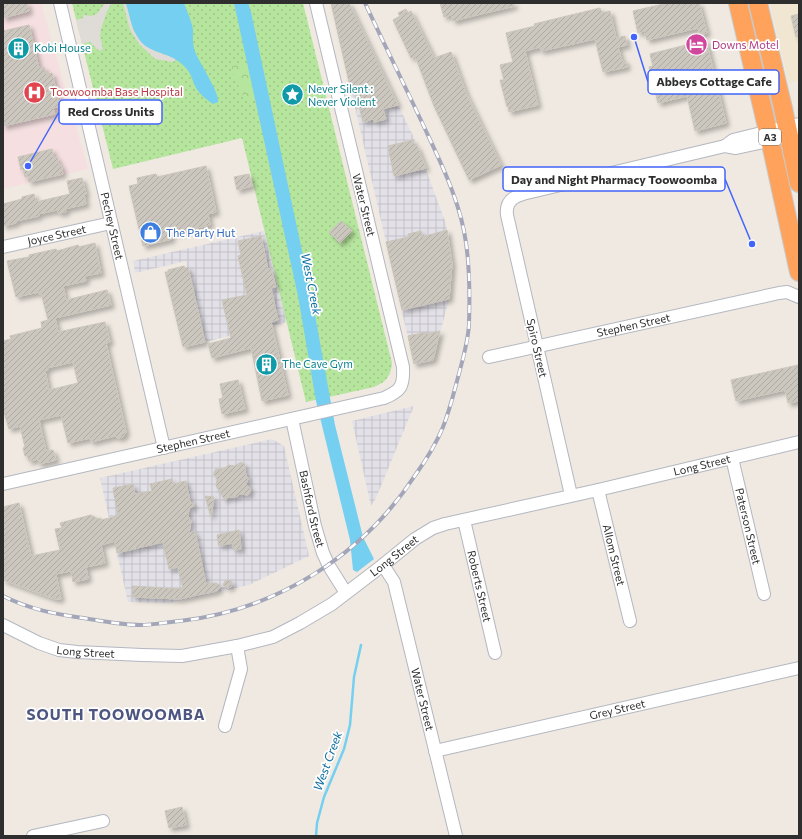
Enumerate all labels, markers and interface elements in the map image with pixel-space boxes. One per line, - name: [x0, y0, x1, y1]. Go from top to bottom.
- hotel icon: Downs Motel: [683, 32, 709, 58]
- building icon: Kobi House: [6, 35, 32, 61]
- place label: Downs Motel: [712, 38, 779, 51]
- place label: Kobi House: [34, 41, 91, 54]
- callout: Abbeys Cottage Cafe: [648, 70, 779, 94]
- text: Abbeys Cottage Cafe: [656, 74, 772, 88]
- hospital icon: Toowoomba Base Hospital: [22, 79, 48, 105]
- place icon: Never Silent : Never Violent: [280, 82, 306, 108]
- place label: Never Silent : Never Violent: [308, 82, 377, 108]
- place label: Toowoomba Base Hospital: [50, 85, 183, 98]
- callout: Red Cross Units: [59, 100, 162, 124]
- text: Red Cross Units: [68, 104, 155, 118]
- road number: A3: [759, 129, 781, 145]
- callout: Day and Night Pharmacy Toowoomba: [503, 167, 725, 191]
- street label: Water Street: [350, 172, 379, 238]
- text: Day and Night Pharmacy Toowoomba: [511, 172, 717, 186]
- street label: Pechey Street: [98, 191, 127, 261]
- shop icon: The Party Hut: [137, 220, 163, 246]
- street label: Joyce Street: [26, 222, 88, 248]
- place label: The Party Hut: [166, 226, 236, 239]
- water label: West Creek: [299, 252, 325, 316]
- street label: Stephen Street: [595, 310, 672, 339]
- street label: Spiro Street: [524, 317, 551, 379]
- building icon: The Cave Gym: [254, 351, 280, 377]
- place label: The Cave Gym: [282, 357, 353, 370]
- street label: Stephen Street: [155, 426, 231, 455]
- street label: Long Street: [672, 451, 732, 478]
- street label: Bashford Street: [297, 469, 328, 549]
- street label: Paterson Street: [733, 486, 764, 566]
- street label: Allom Street: [601, 523, 628, 587]
- street label: Long Street: [367, 531, 421, 579]
- street label: Roberts Street: [465, 549, 495, 624]
- street label: Long Street: [56, 643, 115, 660]
- street label: Water Street: [409, 666, 437, 732]
- street label: Grey Street: [588, 696, 647, 722]
- district label: SOUTH TOOWOOMBA: [27, 705, 205, 723]
- water label: West Creek: [310, 728, 344, 792]

